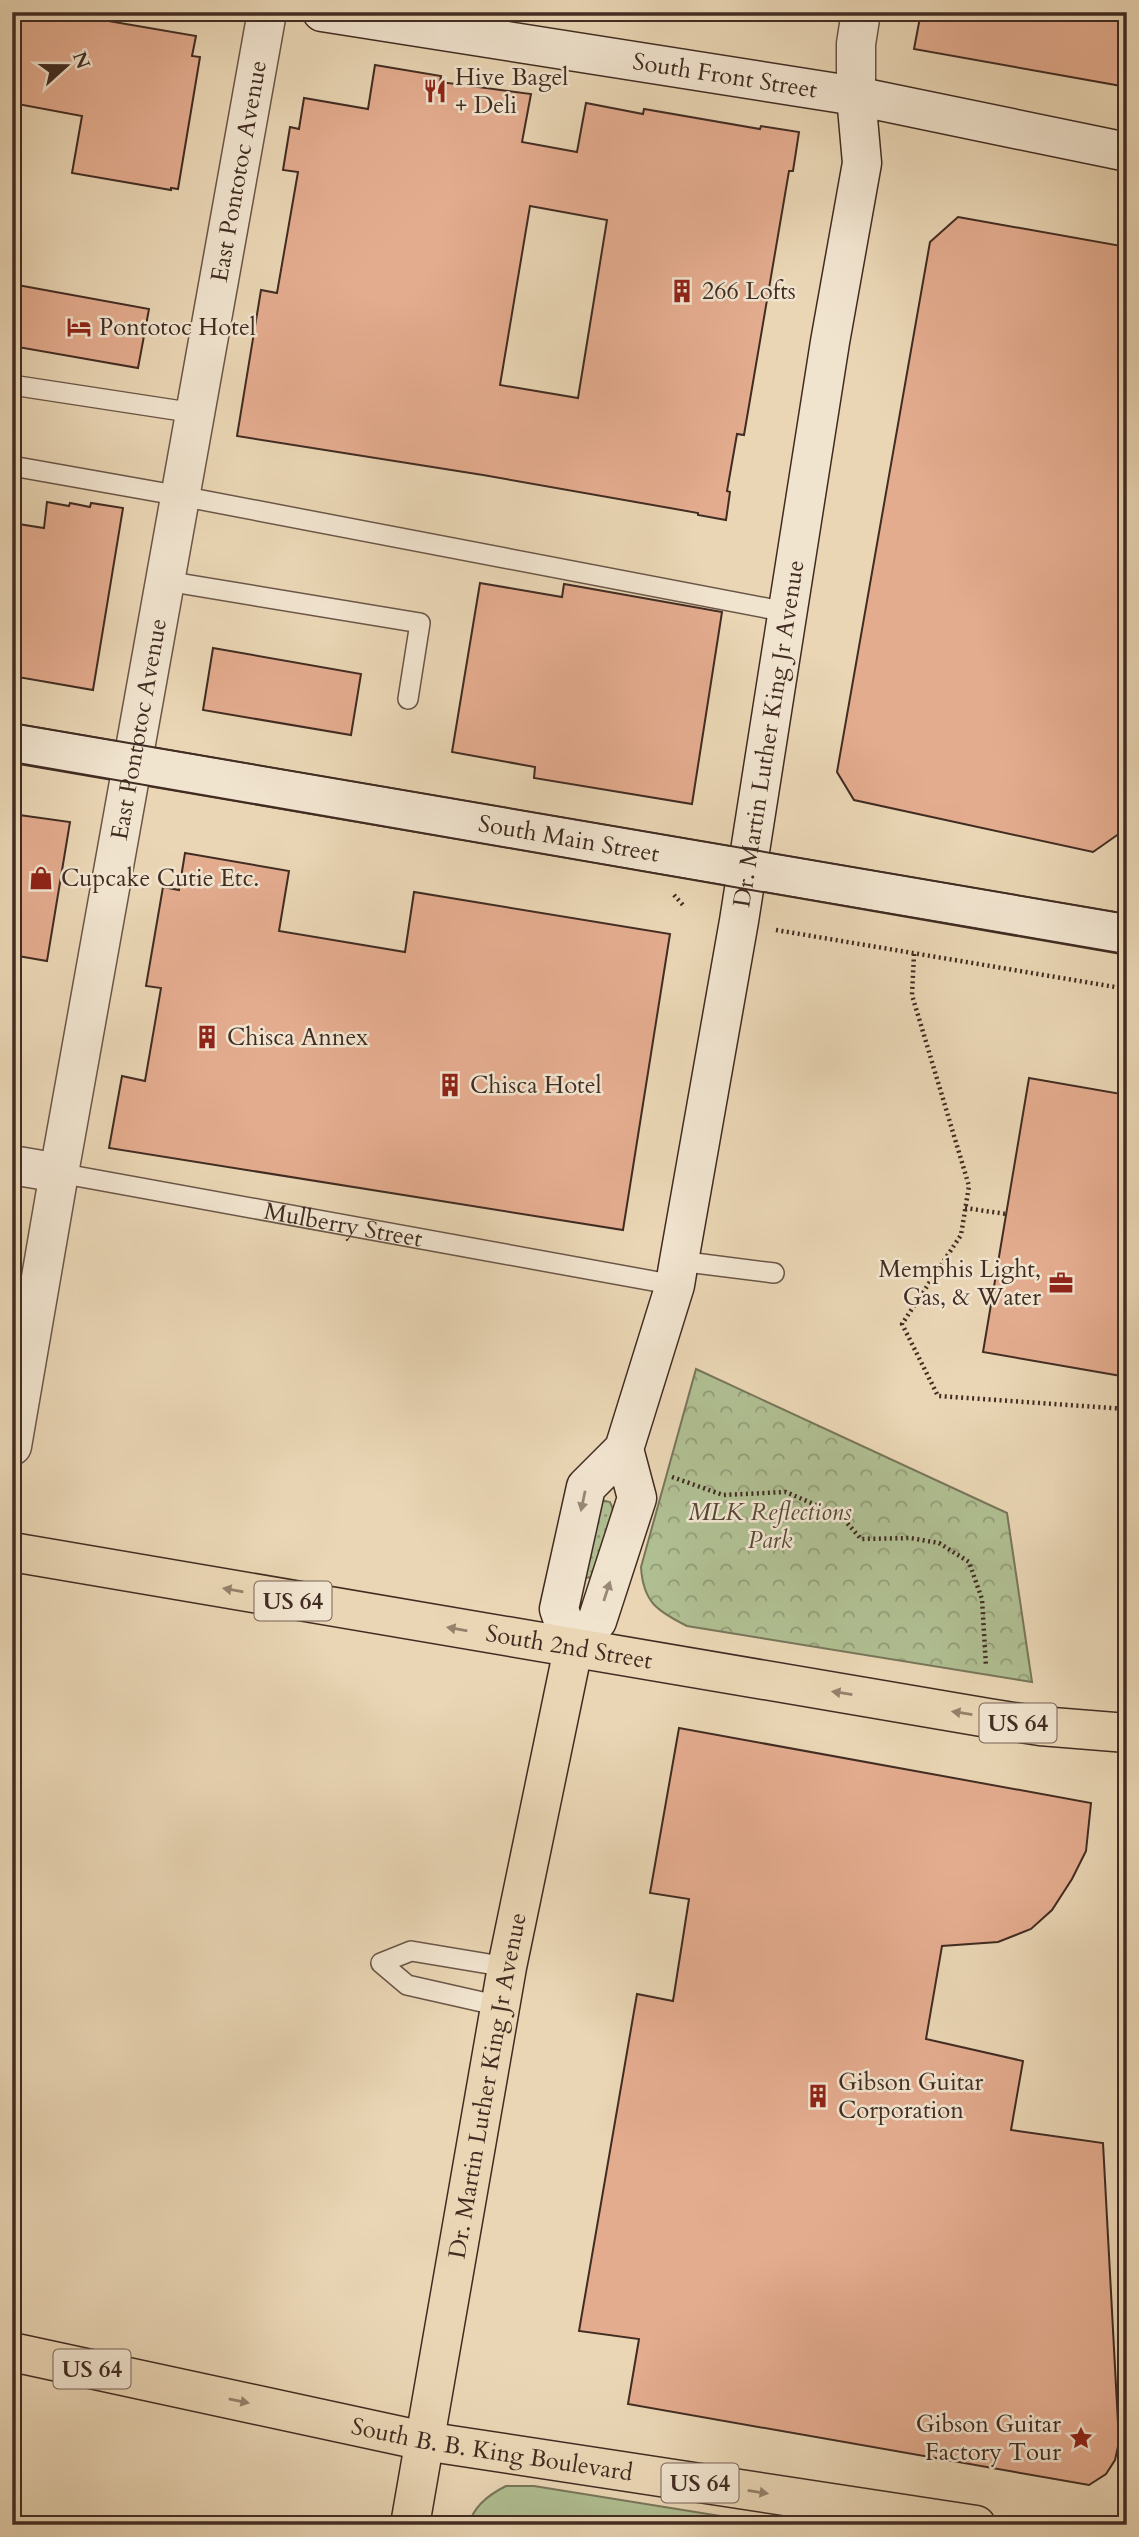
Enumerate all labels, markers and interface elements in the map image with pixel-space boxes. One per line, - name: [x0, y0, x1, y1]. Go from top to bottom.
- north arrow: [32, 32, 102, 102]
- street label: South Front Street: [630, 45, 820, 106]
- text: N: [66, 48, 96, 73]
- street label: East Pontotoc Avenue: [202, 58, 275, 284]
- place label: Hive Bagel + Deli: [455, 61, 568, 122]
- restaurant icon: Hive Bagel + Deli: [421, 77, 449, 105]
- place label: 266 Lofts: [702, 275, 796, 308]
- building icon: 266 Lofts: [668, 277, 696, 305]
- place label: Pontotoc Hotel: [99, 311, 256, 344]
- hotel icon: Pontotoc Hotel: [65, 313, 93, 341]
- street label: Dr. Martin Luther King Jr Avenue: [725, 558, 812, 910]
- street label: East Pontotoc Avenue: [102, 616, 175, 842]
- street label: South Main Street: [476, 807, 662, 870]
- place label: Cupcake Cutie Etc.: [61, 862, 259, 895]
- shop icon: Cupcake Cutie Etc.: [27, 864, 55, 892]
- place label: Chisca Annex: [227, 1021, 368, 1054]
- building icon: Chisca Annex: [193, 1023, 221, 1051]
- place label: Chisca Hotel: [470, 1069, 602, 1102]
- building icon: Chisca Hotel: [436, 1071, 464, 1099]
- street label: Mulberry Street: [262, 1194, 425, 1255]
- place label: Memphis Light, Gas, & Water: [878, 1253, 1041, 1314]
- office icon: Memphis Light, Gas, & Water: [1047, 1269, 1075, 1297]
- one-way arrow: [577, 1490, 588, 1512]
- park label: MLK Reflections Park: [688, 1496, 852, 1557]
- one-way arrow: [602, 1581, 613, 1602]
- road number: US 64: [254, 1582, 332, 1620]
- one-way arrow: [222, 1585, 244, 1596]
- street label: South 2nd Street: [483, 1616, 655, 1677]
- one-way arrow: [446, 1623, 468, 1634]
- one-way arrow: [831, 1687, 853, 1698]
- road number: US 64: [979, 1704, 1056, 1742]
- one-way arrow: [951, 1707, 973, 1718]
- street label: Dr. Martin Luther King Jr Avenue: [440, 1910, 534, 2261]
- place label: Gibson Guitar Corporation: [838, 2066, 984, 2127]
- building icon: Gibson Guitar Corporation: [804, 2082, 832, 2110]
- road number: US 64: [54, 2350, 130, 2388]
- one-way arrow: [228, 2395, 250, 2406]
- place label: Gibson Guitar Factory Tour: [916, 2408, 1061, 2469]
- street label: South B. B. King Boulevard: [348, 2409, 635, 2489]
- place icon: Gibson Guitar Factory Tour: [1067, 2424, 1095, 2452]
- road number: US 64: [662, 2464, 738, 2502]
- one-way arrow: [747, 2486, 769, 2497]

